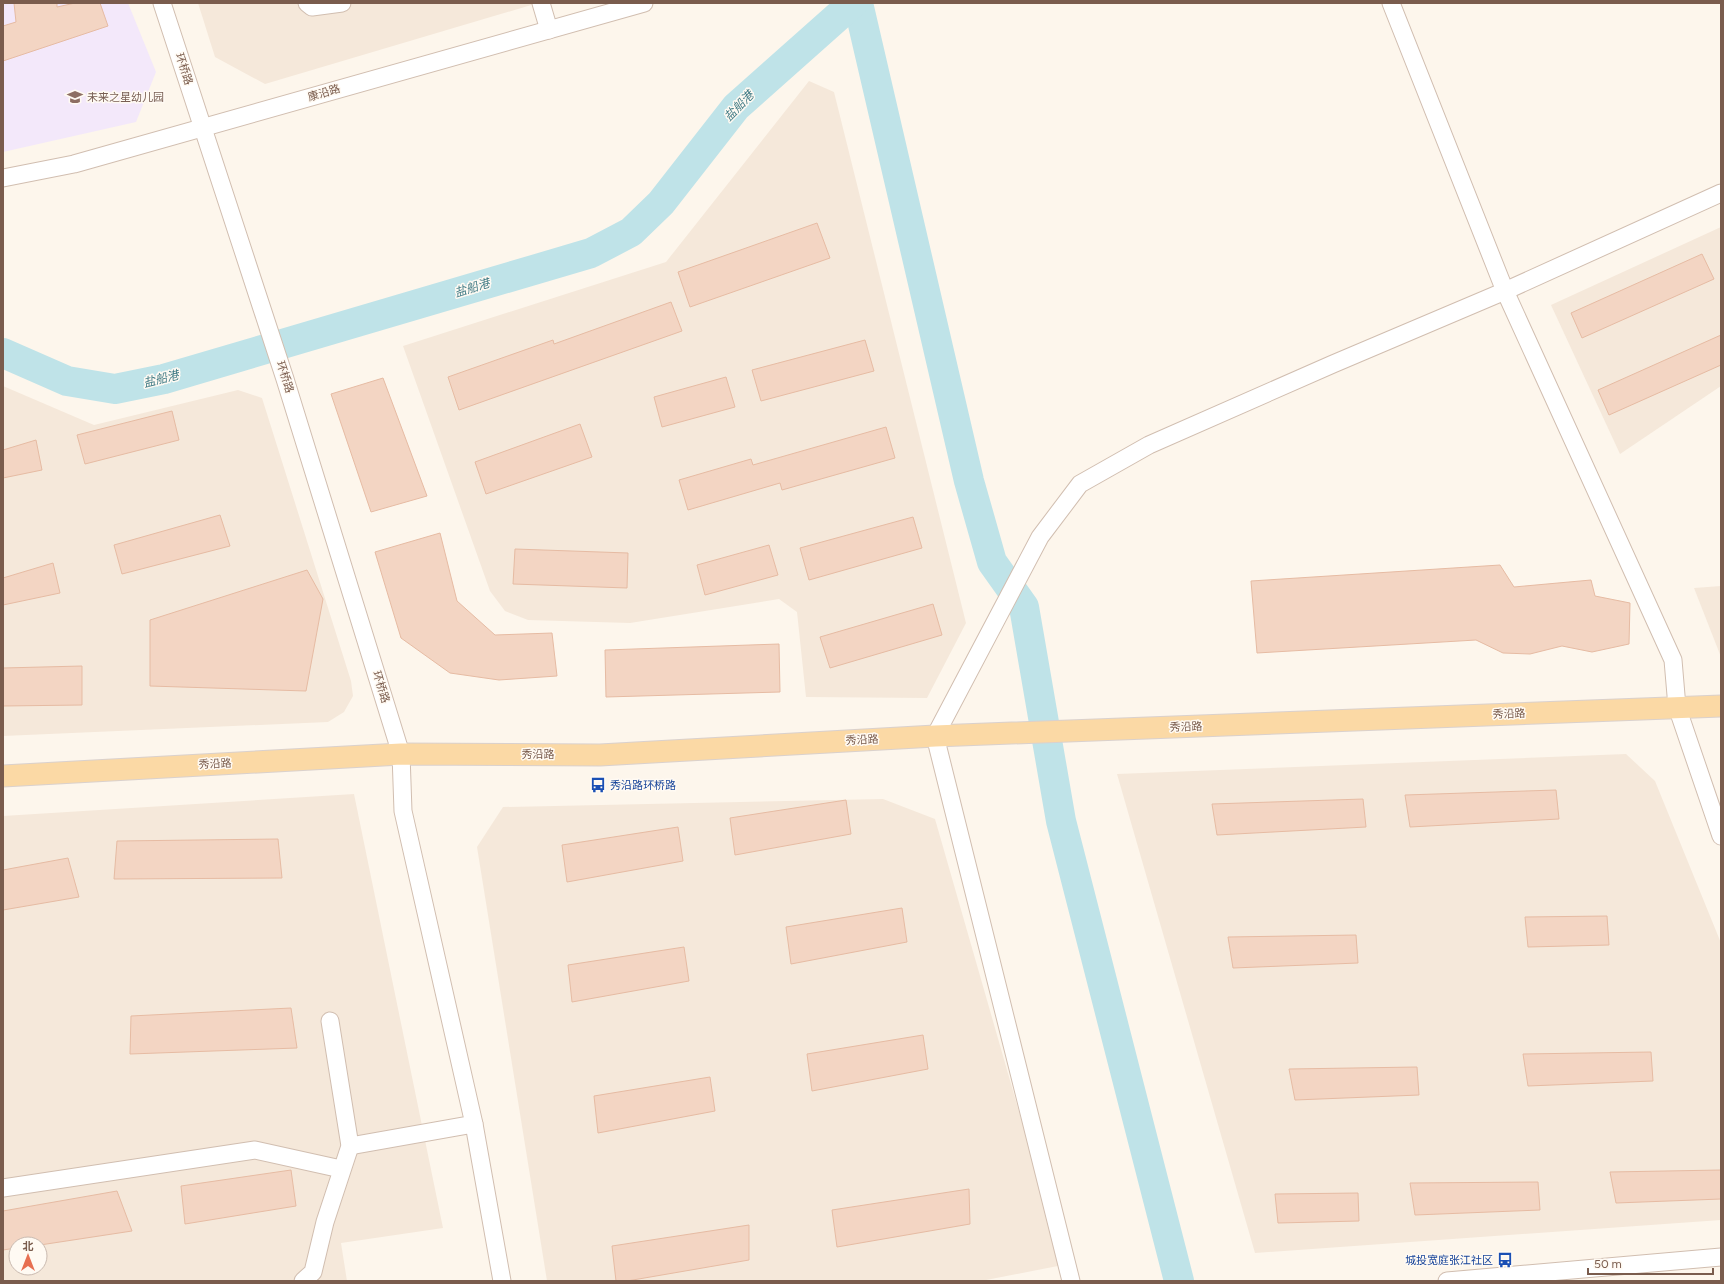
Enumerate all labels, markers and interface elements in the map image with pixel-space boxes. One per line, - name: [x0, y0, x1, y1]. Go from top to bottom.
- street label: 环桥路: [173, 51, 195, 87]
- street label: 康沿路: [306, 82, 342, 104]
- water label: 盐船港: [721, 87, 758, 124]
- school or university icon: 未来之星幼儿园: [66, 88, 84, 106]
- place label: 未来之星幼儿园: [87, 91, 164, 104]
- water label: 盐船港: [453, 275, 493, 300]
- street label: 环桥路: [274, 359, 296, 395]
- water label: 盐船港: [142, 367, 182, 390]
- street label: 环桥路: [370, 669, 392, 705]
- street label: 秀沿路: [1492, 707, 1526, 721]
- street label: 秀沿路: [1169, 720, 1203, 734]
- street label: 秀沿路: [845, 733, 879, 747]
- street label: 秀沿路: [522, 748, 555, 761]
- street label: 秀沿路: [198, 757, 232, 771]
- bus stop icon: 秀沿路环桥路: [589, 776, 607, 794]
- place label: 秀沿路环桥路: [610, 779, 676, 792]
- north arrow: [8, 1236, 48, 1276]
- text: 北: [23, 1240, 34, 1253]
- scale bar: [1588, 1250, 1713, 1276]
- bus stop icon: 城投宽庭张江社区: [1496, 1251, 1514, 1269]
- place label: 城投宽庭张江社区: [1405, 1254, 1493, 1267]
- text: 50 m: [1594, 1257, 1622, 1271]

